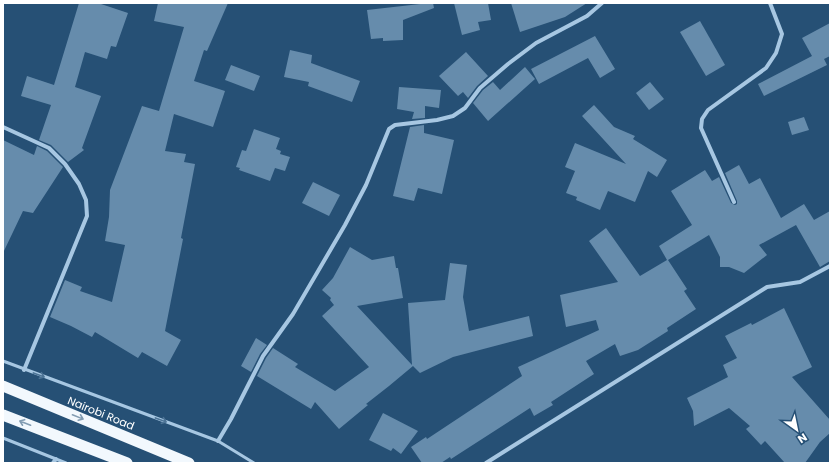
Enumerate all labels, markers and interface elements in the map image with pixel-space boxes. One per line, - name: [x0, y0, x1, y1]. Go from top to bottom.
- one-way arrow: [33, 372, 45, 380]
- street label: Nairobi Road: [65, 392, 137, 434]
- north arrow: [777, 410, 817, 450]
- one-way arrow: [71, 414, 83, 421]
- one-way arrow: [155, 417, 168, 424]
- one-way arrow: [20, 419, 32, 427]
- text: N: [795, 429, 810, 447]

